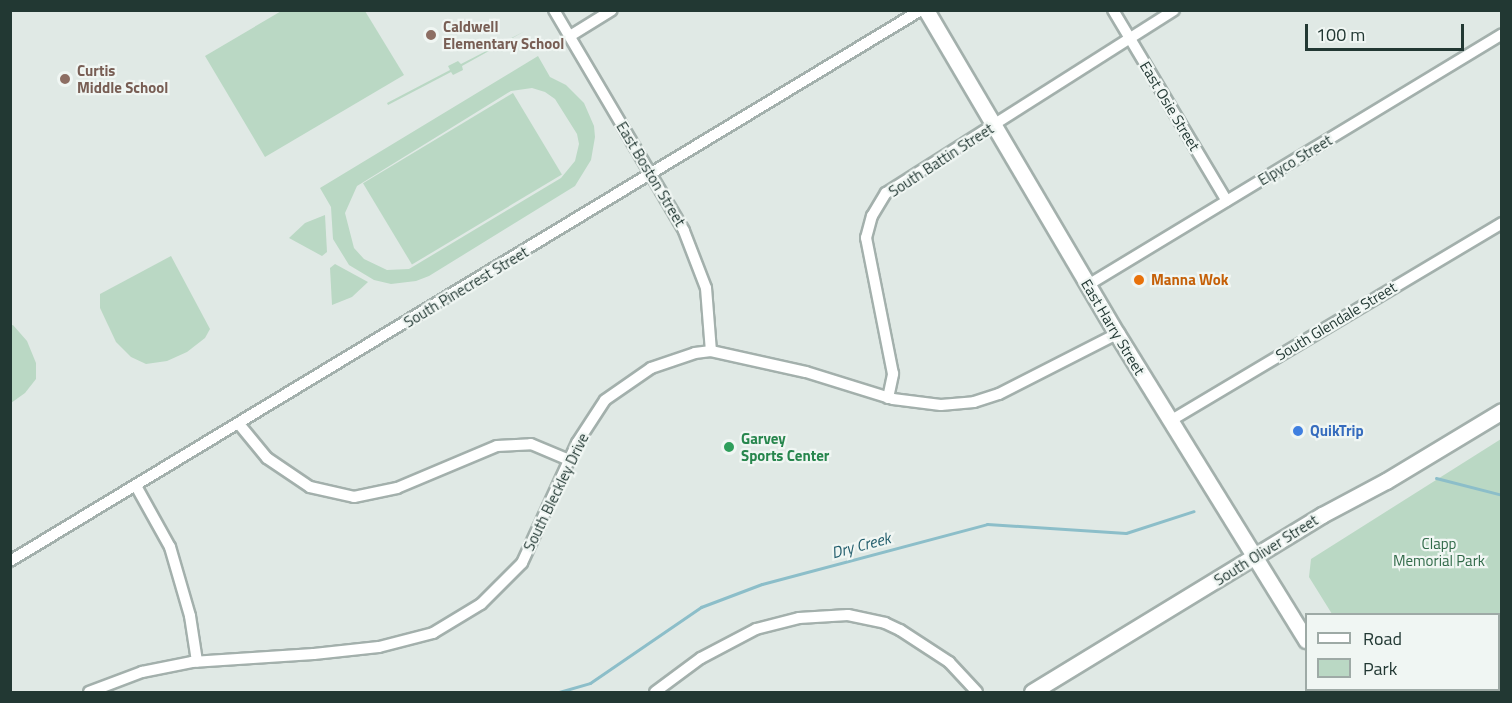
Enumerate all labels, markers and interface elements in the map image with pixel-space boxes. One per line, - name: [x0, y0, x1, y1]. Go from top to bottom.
- scale bar: [1308, 12, 1467, 50]
- place label: Caldwell Elementary School: [443, 17, 564, 52]
- text: 100 m: [1316, 21, 1365, 48]
- marker: Caldwell Elementary School: [424, 28, 438, 42]
- street label: East Osie Street: [1136, 58, 1204, 154]
- place label: Curtis Middle School: [77, 61, 168, 96]
- marker: Curtis Middle School: [58, 72, 72, 86]
- street label: East Boston Street: [613, 118, 689, 230]
- street label: South Battin Street: [885, 119, 997, 201]
- street label: Elpyco Street: [1255, 131, 1335, 189]
- street label: South Pinecrest Street: [401, 243, 531, 331]
- place label: Manna Wok: [1151, 271, 1228, 289]
- marker: Manna Wok: [1132, 273, 1146, 287]
- street label: East Harry Street: [1077, 276, 1149, 378]
- street label: South Glendale Street: [1272, 278, 1400, 364]
- place label: QuikTrip: [1310, 422, 1364, 440]
- marker: QuikTrip: [1291, 424, 1305, 438]
- place label: Garvey Sports Center: [741, 429, 829, 464]
- street label: South Bleckley Drive: [520, 430, 592, 554]
- marker: Garvey Sports Center: [722, 440, 736, 454]
- street label: South Oliver Street: [1211, 511, 1321, 589]
- water label: Dry Creek: [829, 528, 893, 562]
- park label: Clapp Memorial Park: [1393, 534, 1485, 569]
- legend: [1305, 613, 1500, 691]
- text: Road: [1363, 625, 1402, 652]
- text: Park: [1363, 655, 1397, 682]

